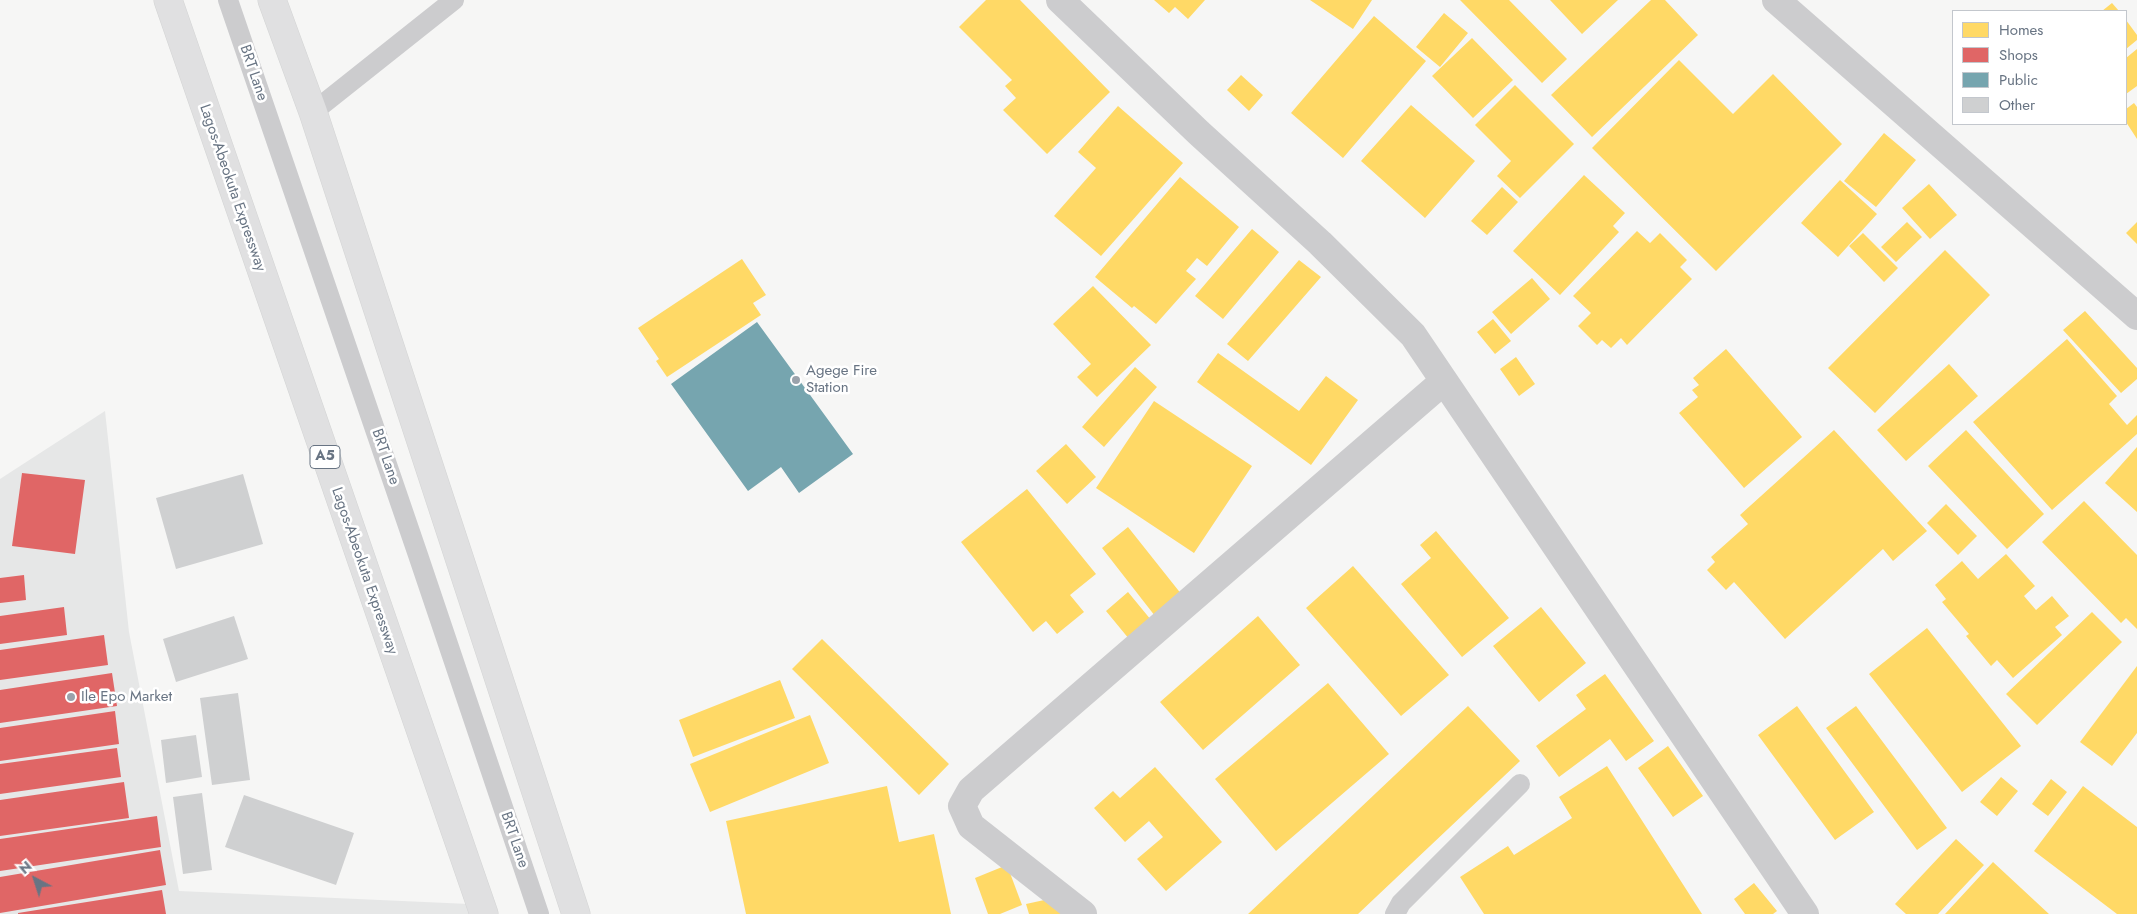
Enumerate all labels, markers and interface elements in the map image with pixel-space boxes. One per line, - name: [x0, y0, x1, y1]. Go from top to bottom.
- legend: [1952, 10, 2127, 125]
- text: Homes: [1999, 19, 2043, 41]
- street label: BRT Lane: [235, 43, 271, 103]
- text: Shops: [1999, 44, 2038, 66]
- text: Public: [1999, 69, 2038, 91]
- text: Other: [1999, 94, 2035, 116]
- street label: Lagos-Abeokuta Expressway: [195, 102, 269, 274]
- place label: Agege Fire Station: [806, 362, 877, 397]
- marker: Agege Fire Station: [790, 374, 802, 386]
- street label: BRT Lane: [367, 427, 403, 487]
- road number: A5: [310, 446, 340, 468]
- street label: Lagos-Abeokuta Expressway: [327, 485, 401, 657]
- place label: Ile Epo Market: [81, 688, 172, 706]
- marker: Ile Epo Market: [65, 691, 77, 703]
- street label: BRT Lane: [496, 810, 532, 870]
- north arrow: [10, 854, 60, 904]
- text: N: [15, 856, 36, 879]

